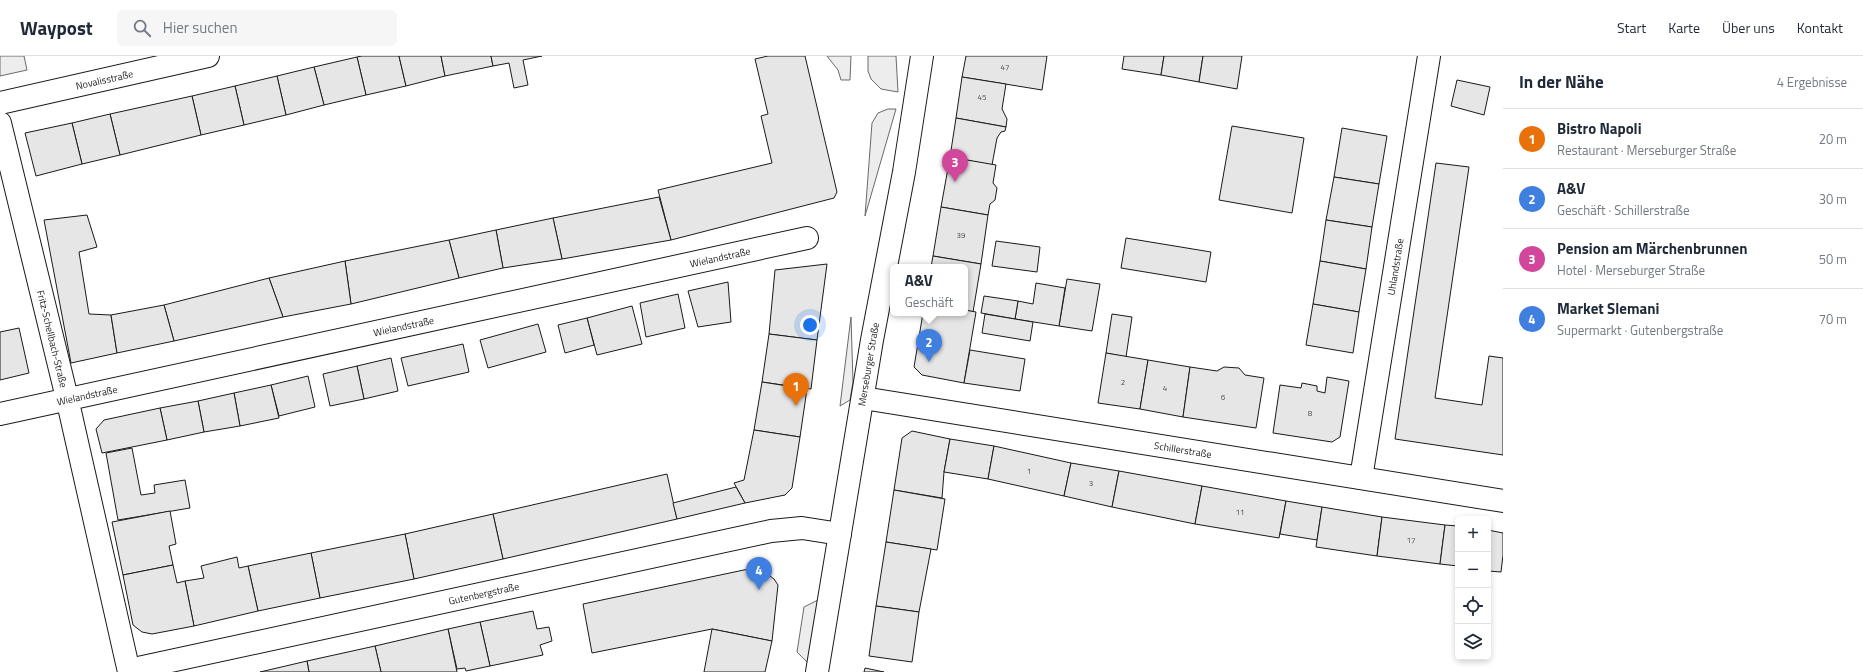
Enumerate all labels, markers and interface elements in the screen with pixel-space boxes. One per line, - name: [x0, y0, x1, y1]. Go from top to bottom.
- search box: [117, 10, 397, 46]
- text: Waypost: [20, 13, 93, 42]
- text: Hier suchen: [163, 16, 237, 39]
- icon: search: [131, 17, 153, 39]
- text: Start: [1617, 17, 1646, 38]
- text: Karte: [1668, 17, 1700, 38]
- text: Über uns: [1722, 17, 1775, 38]
- text: Kontakt: [1797, 17, 1843, 38]
- house number: 47: [1001, 61, 1009, 73]
- street label: Novalisstraße: [74, 66, 135, 94]
- text: In der Nähe: [1519, 69, 1604, 95]
- text: 4 Ergebnisse: [1777, 72, 1847, 92]
- house number: 45: [978, 91, 987, 103]
- text: Bistro Napoli: [1557, 117, 1642, 140]
- text: 1: [1528, 129, 1536, 149]
- text: 20 m: [1819, 129, 1847, 149]
- text: Restaurant · Merseburger Straße: [1557, 140, 1736, 160]
- pin: 3: [942, 149, 968, 182]
- text: A&V: [1557, 177, 1585, 200]
- text: 2: [1528, 189, 1536, 209]
- text: 30 m: [1819, 189, 1847, 209]
- text: Geschäft · Schillerstraße: [1557, 200, 1689, 220]
- house number: 39: [957, 229, 966, 241]
- street label: Uhlandstraße: [1384, 237, 1407, 296]
- text: Pension am Märchenbrunnen: [1557, 237, 1747, 260]
- street label: Wielandstraße: [688, 244, 752, 271]
- text: 3: [1528, 249, 1536, 269]
- text: 50 m: [1819, 249, 1847, 269]
- text: Hotel · Merseburger Straße: [1557, 260, 1705, 280]
- popup: [890, 264, 968, 316]
- text: A&V: [905, 269, 933, 292]
- street label: Fritz-Schellbach-Straße: [33, 289, 71, 389]
- text: Geschäft: [905, 292, 953, 312]
- text: Market Slemani: [1557, 297, 1659, 320]
- text: 4: [1528, 309, 1536, 329]
- text: 70 m: [1819, 309, 1847, 329]
- street label: Wielandstraße: [372, 313, 435, 340]
- your location: [800, 315, 820, 335]
- text: Supermarkt · Gutenbergstraße: [1557, 320, 1723, 340]
- street label: Merseburger Straße: [854, 321, 883, 407]
- pin: 2: [916, 329, 942, 362]
- pin: 1: [783, 373, 809, 406]
- house number: 2: [1121, 376, 1125, 388]
- street label: Wielandstraße: [55, 382, 119, 409]
- house number: 4: [1163, 382, 1168, 394]
- house number: 6: [1221, 391, 1226, 403]
- house number: 8: [1308, 407, 1313, 419]
- street label: Schillerstraße: [1153, 438, 1213, 462]
- house number: 1: [1027, 465, 1031, 477]
- house number: 3: [1089, 477, 1093, 489]
- house number: 11: [1236, 506, 1244, 518]
- map controls: [1455, 516, 1491, 660]
- button: +: [1455, 516, 1491, 552]
- house number: 17: [1407, 534, 1415, 546]
- button: −: [1455, 552, 1491, 588]
- pin: 4: [746, 557, 772, 590]
- street label: Gutenbergstraße: [447, 579, 521, 609]
- button: locate: [1455, 588, 1491, 624]
- button: layers: [1455, 624, 1491, 660]

